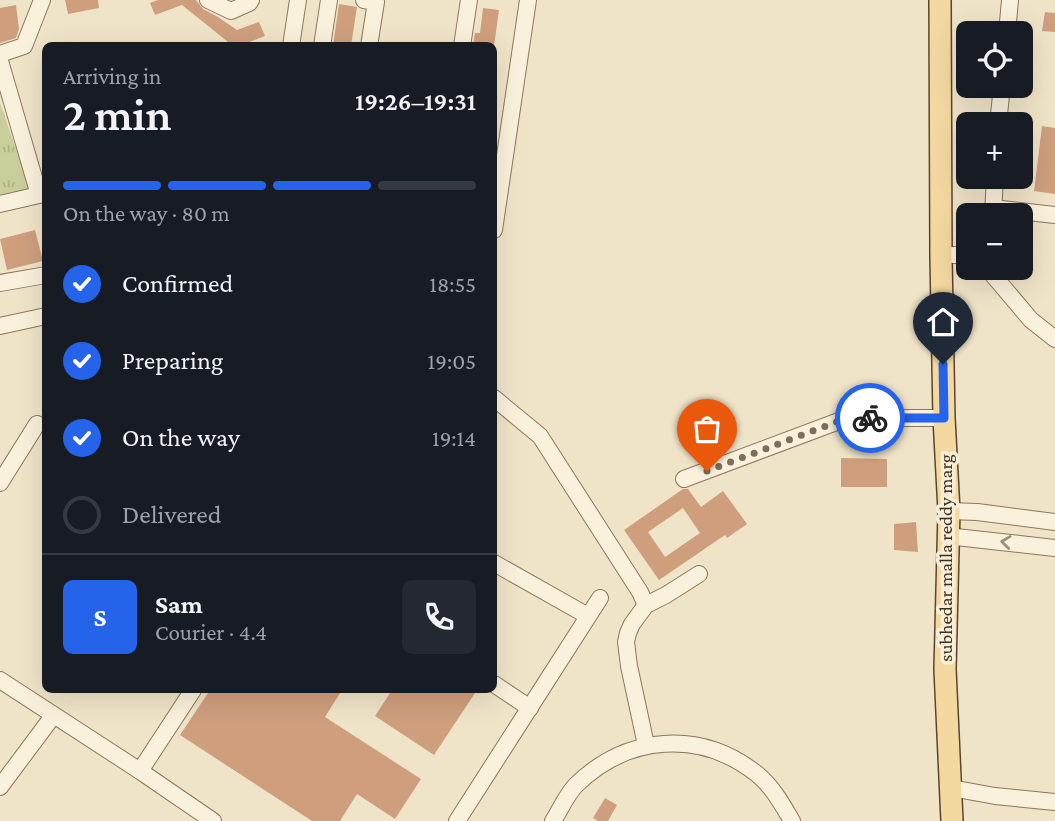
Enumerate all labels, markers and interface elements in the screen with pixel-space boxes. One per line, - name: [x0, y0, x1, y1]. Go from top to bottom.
- map controls: [956, 21, 1033, 280]
- button: locate: [956, 21, 1033, 98]
- text: Arriving in: [63, 63, 161, 89]
- text: 19:26–19:31: [355, 87, 476, 116]
- text: 2 min: [63, 89, 171, 140]
- button: +: [956, 112, 1033, 189]
- text: On the way · 80 m: [63, 200, 230, 226]
- button: −: [956, 203, 1033, 280]
- icon: check: [63, 265, 101, 303]
- text: Confirmed: [122, 269, 233, 298]
- text: 18:55: [429, 271, 476, 297]
- pin: [913, 292, 973, 364]
- icon: home: [924, 303, 962, 341]
- icon: check: [63, 342, 101, 380]
- text: Preparing: [122, 346, 223, 375]
- text: 19:05: [428, 348, 476, 374]
- courier: [835, 383, 905, 453]
- pin: [677, 399, 737, 471]
- icon: bike: [851, 399, 889, 437]
- icon: bag: [688, 410, 726, 448]
- icon: check: [63, 419, 101, 457]
- text: On the way: [122, 423, 240, 452]
- text: 19:14: [432, 425, 476, 451]
- street label: subhedar malla reddy marg: [935, 454, 956, 662]
- text: Delivered: [122, 500, 221, 529]
- one-way arrow: [1000, 535, 1012, 550]
- button: phone: [402, 580, 476, 654]
- text: Sam: [155, 590, 203, 619]
- text: S: [94, 603, 107, 632]
- text: Courier · 4.4: [155, 619, 267, 645]

